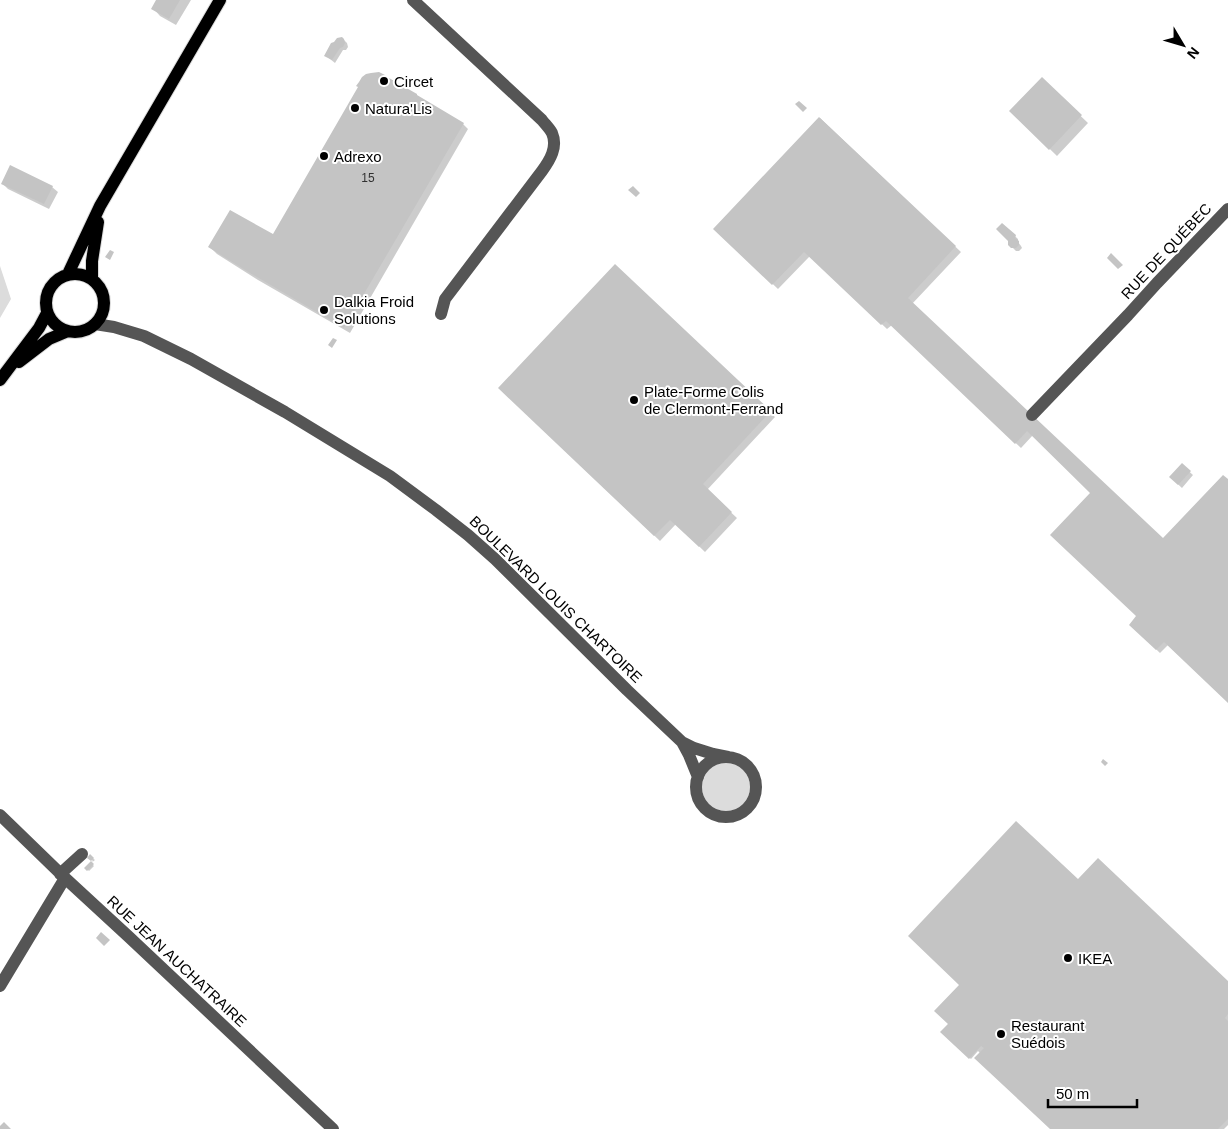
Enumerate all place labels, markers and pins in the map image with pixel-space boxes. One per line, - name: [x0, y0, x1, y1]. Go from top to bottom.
- place label: Circet: [394, 73, 434, 90]
- marker: Circet: [378, 75, 390, 87]
- place label: Natura'Lis: [365, 100, 432, 117]
- marker: Natura'Lis: [349, 102, 361, 114]
- place label: Adrexo: [334, 148, 382, 165]
- marker: Adrexo: [318, 150, 330, 162]
- place label: Dalkia Froid Solutions: [334, 293, 414, 327]
- marker: Dalkia Froid Solutions: [318, 304, 330, 316]
- place label: Plate-Forme Colis de Clermont-Ferrand: [644, 383, 783, 417]
- marker: Plate-Forme Colis de Clermont-Ferrand: [628, 394, 640, 406]
- place label: IKEA: [1078, 950, 1112, 967]
- marker: IKEA: [1062, 952, 1074, 964]
- place label: Restaurant Suédois: [1011, 1017, 1085, 1051]
- marker: Restaurant Suédois: [995, 1028, 1007, 1040]

